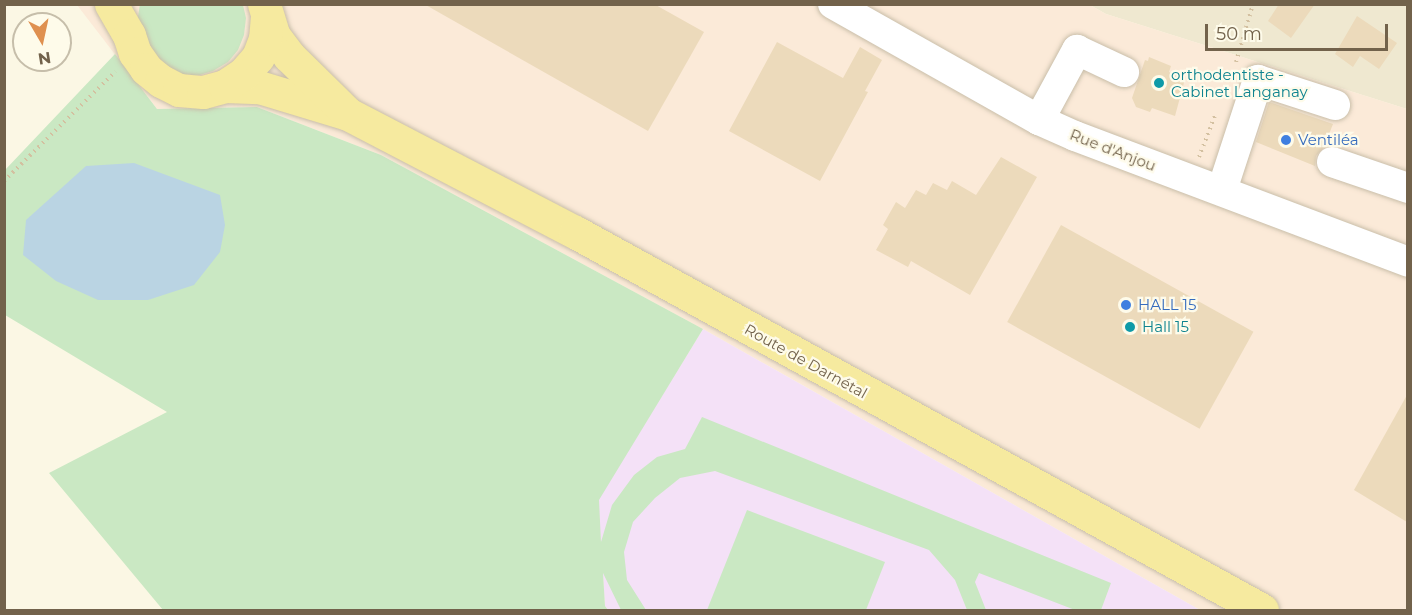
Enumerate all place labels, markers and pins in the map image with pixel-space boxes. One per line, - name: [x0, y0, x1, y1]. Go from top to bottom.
- place label: orthodentiste - Cabinet Langanay: [1171, 65, 1308, 100]
- marker: orthodentiste - Cabinet Langanay: [1152, 76, 1166, 90]
- place label: Ventiléa: [1298, 131, 1359, 149]
- marker: Ventiléa: [1279, 133, 1293, 147]
- place label: HALL 15: [1138, 296, 1196, 314]
- marker: HALL 15: [1119, 298, 1133, 312]
- place label: Hall 15: [1142, 318, 1189, 336]
- marker: Hall 15: [1123, 320, 1137, 334]

